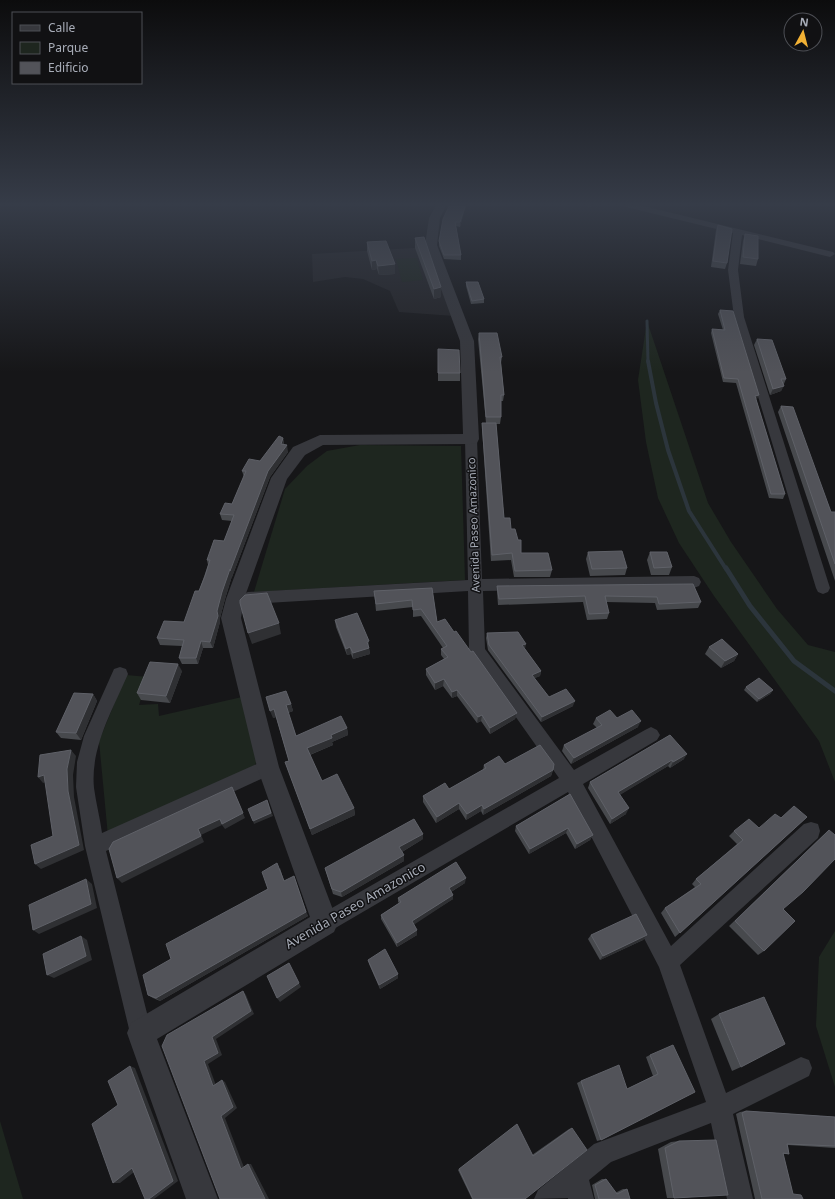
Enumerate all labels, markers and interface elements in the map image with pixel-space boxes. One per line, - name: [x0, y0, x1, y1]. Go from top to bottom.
- legend: [12, 12, 142, 84]
- north arrow: [783, 12, 823, 52]
- text: N: [799, 14, 810, 30]
- text: Calle: [48, 19, 76, 36]
- text: Parque: [48, 39, 89, 56]
- text: Edificio: [48, 59, 89, 76]
- street label: Avenida Paseo Amazonico: [463, 457, 483, 593]
- street label: Avenida Paseo Amazonico: [281, 857, 429, 953]

